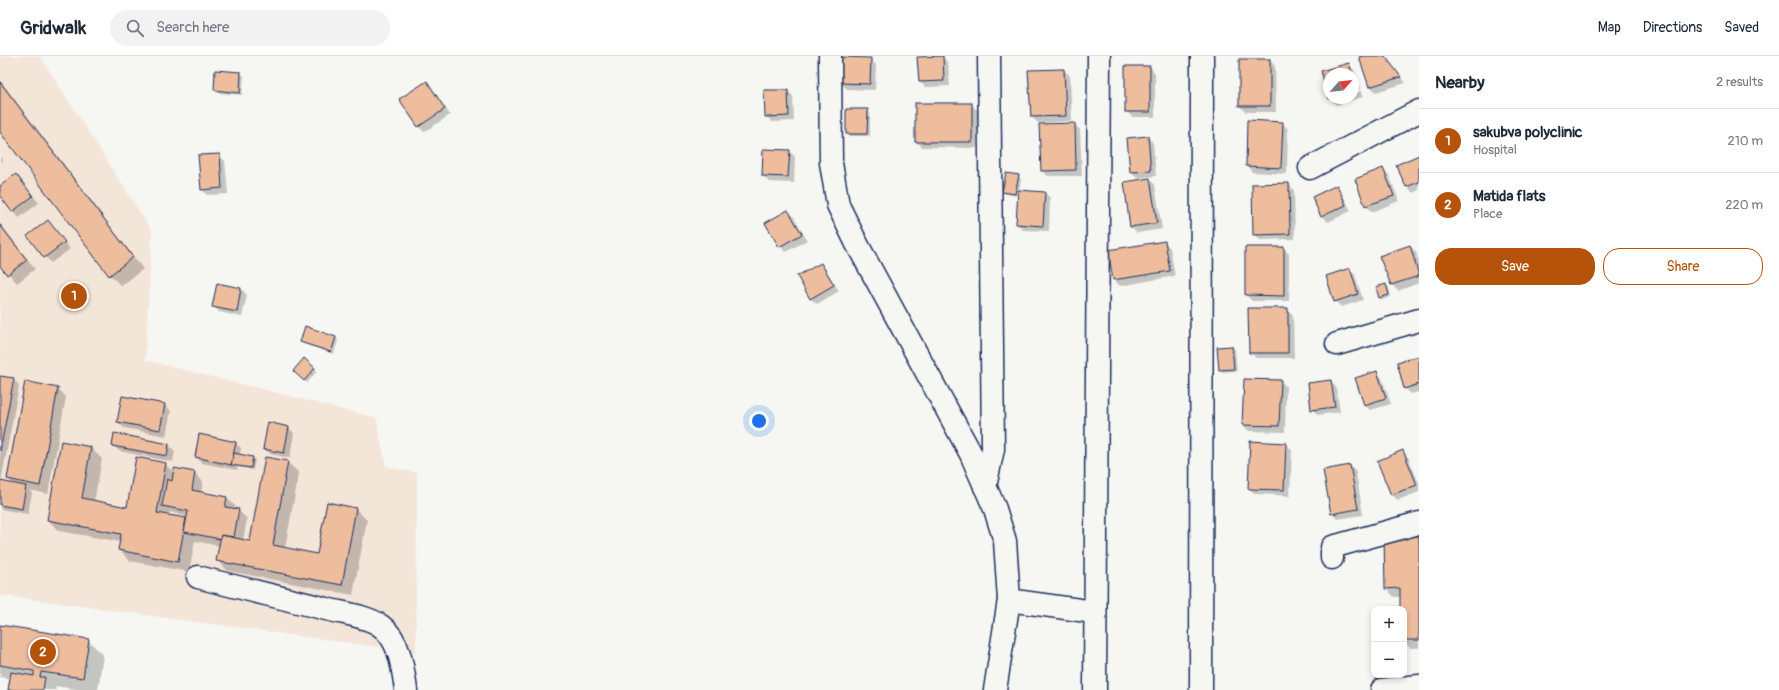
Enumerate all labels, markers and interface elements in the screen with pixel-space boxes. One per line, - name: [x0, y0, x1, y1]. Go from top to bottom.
- search box: [110, 10, 390, 46]
- text: Gridwalk: [20, 16, 86, 40]
- icon: search: [124, 17, 146, 39]
- text: Search here: [156, 18, 229, 37]
- text: Map: [1598, 19, 1621, 36]
- text: Directions: [1643, 19, 1702, 36]
- text: Saved: [1724, 19, 1759, 36]
- north arrow: [1323, 68, 1359, 104]
- text: Nearby: [1435, 72, 1484, 93]
- text: 2 results: [1716, 74, 1763, 90]
- text: sakubva polyclinic: [1473, 123, 1582, 142]
- text: 1: [1445, 133, 1451, 149]
- text: 210 m: [1727, 133, 1763, 149]
- text: Hospital: [1473, 142, 1517, 158]
- text: Matida flats: [1473, 187, 1546, 206]
- text: 2: [1444, 197, 1452, 213]
- text: 220 m: [1725, 197, 1763, 213]
- text: Place: [1473, 206, 1502, 222]
- button: Save: [1435, 248, 1595, 285]
- button: Share: [1603, 248, 1763, 285]
- pin: 1: [61, 281, 87, 311]
- your location: [749, 411, 769, 431]
- map controls: [1371, 606, 1407, 678]
- button: +: [1371, 606, 1407, 642]
- pin: 2: [30, 637, 56, 667]
- button: −: [1371, 642, 1407, 678]

